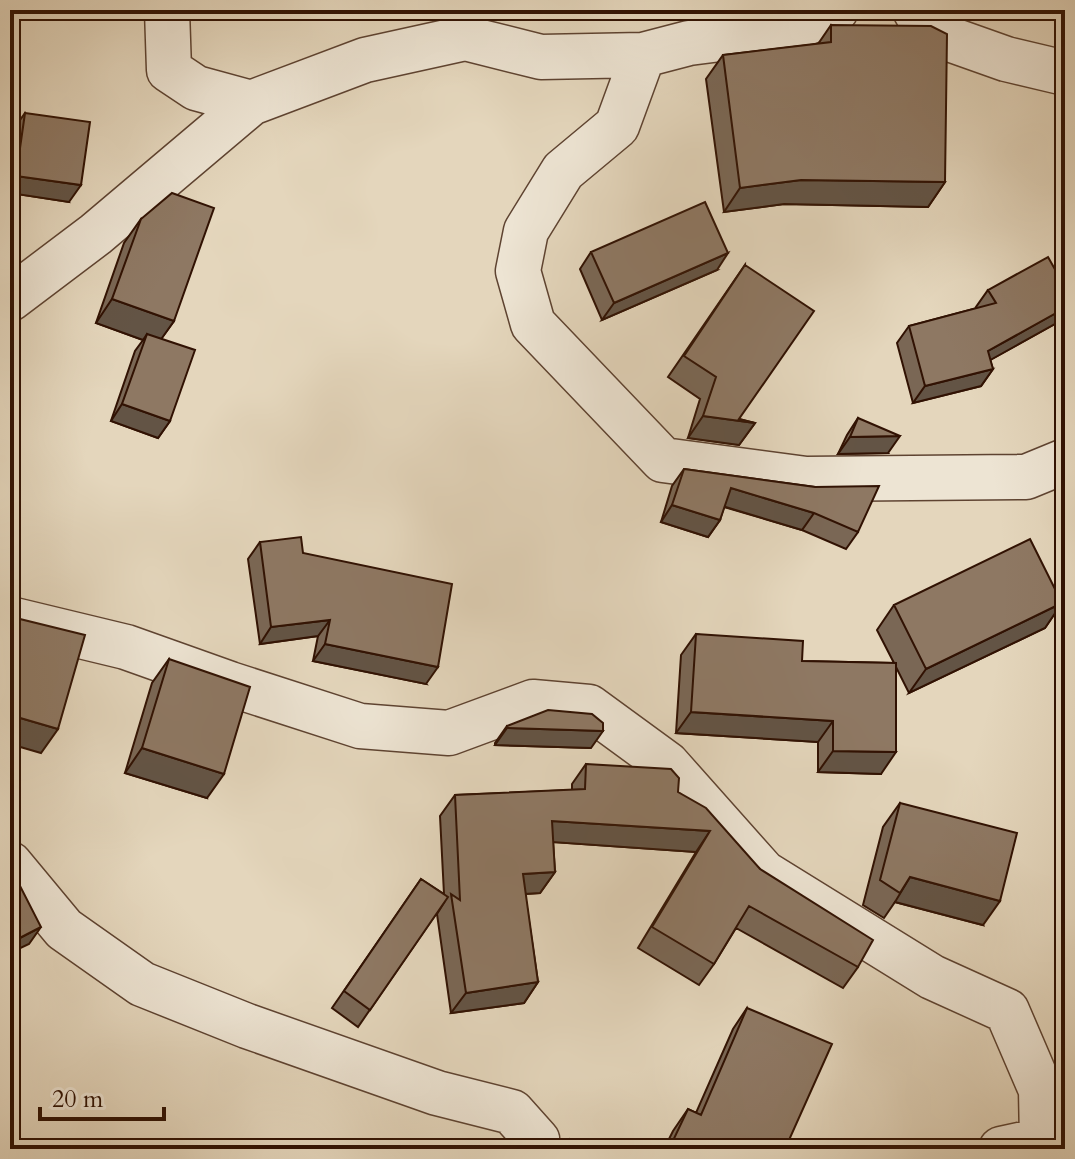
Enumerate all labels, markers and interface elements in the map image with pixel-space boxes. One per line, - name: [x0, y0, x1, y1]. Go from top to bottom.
- scale bar: [40, 1071, 164, 1121]
- text: 20 m: [52, 1083, 104, 1116]

